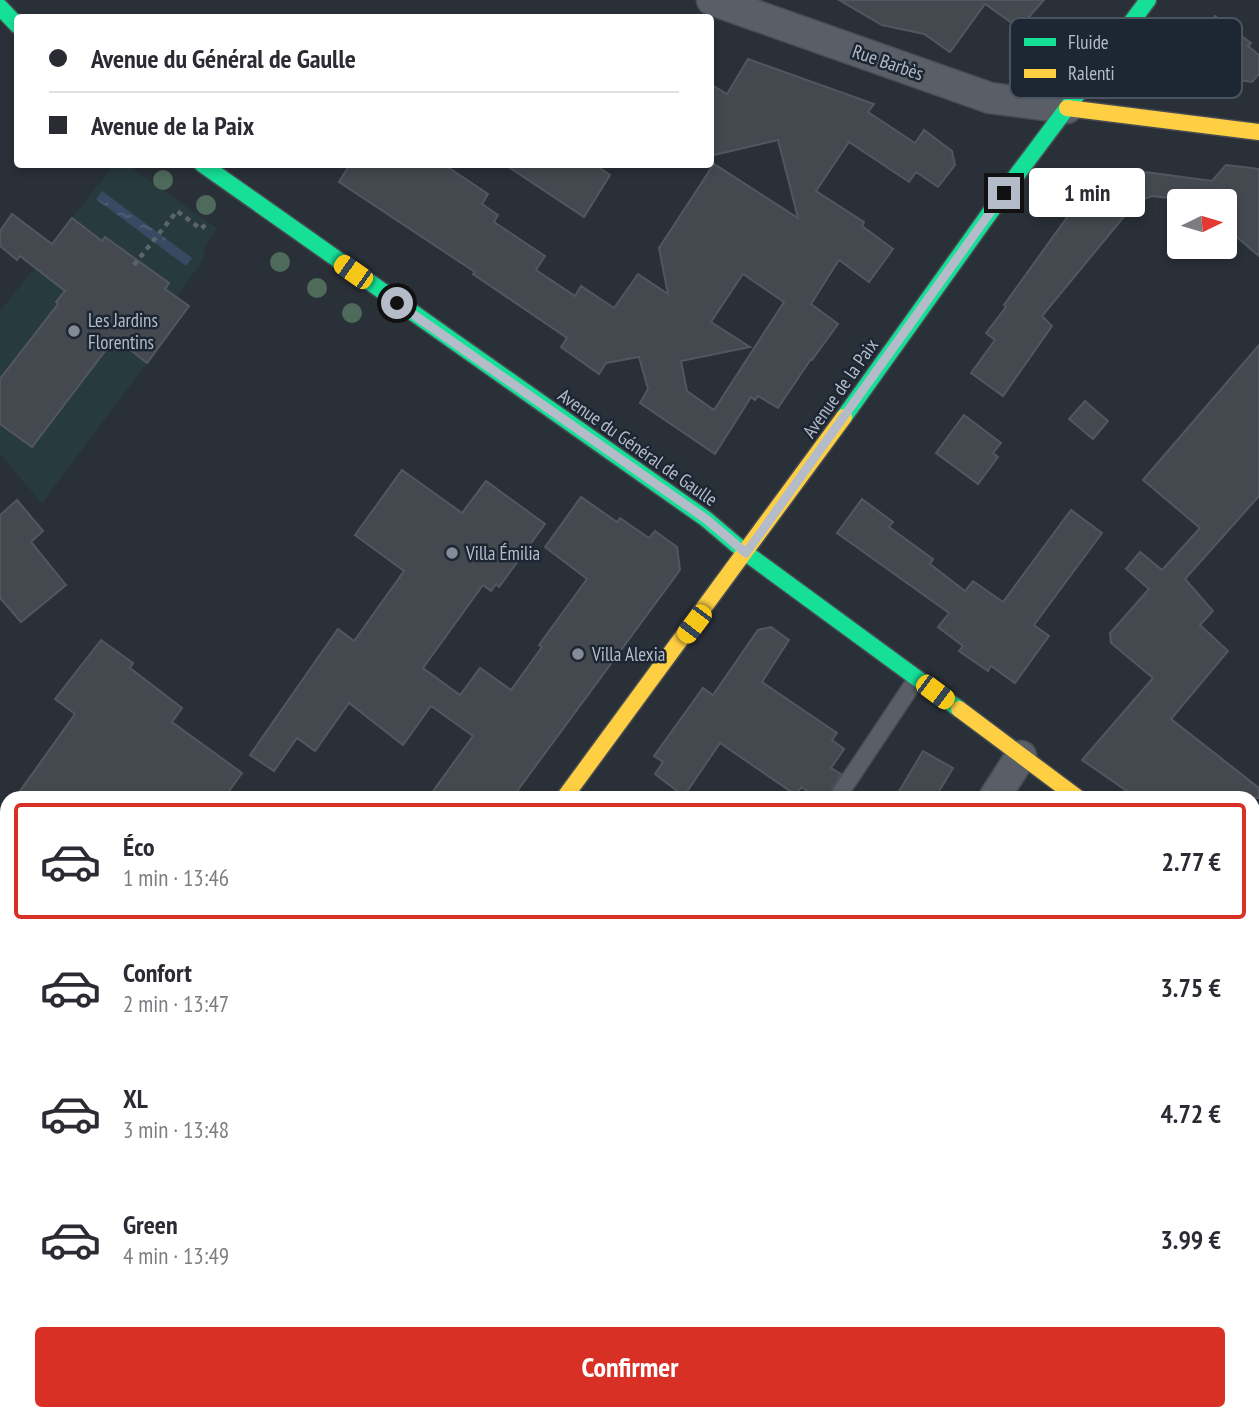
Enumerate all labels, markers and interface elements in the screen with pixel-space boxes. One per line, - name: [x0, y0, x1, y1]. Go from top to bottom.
- legend: [1010, 18, 1242, 98]
- text: Fluide: [1068, 30, 1109, 54]
- street label: Rue Barbès: [849, 39, 927, 85]
- text: Avenue du Général de Gaulle: [91, 42, 356, 75]
- text: Ralenti: [1068, 61, 1115, 85]
- text: Avenue de la Paix: [91, 109, 254, 142]
- callout: 1 min: [1028, 168, 1144, 218]
- route end: [988, 177, 1020, 209]
- text: 1 min: [1064, 178, 1110, 207]
- north arrow: [1167, 189, 1237, 259]
- map controls: [1167, 189, 1237, 259]
- car: [330, 251, 377, 293]
- route start: [381, 287, 413, 319]
- place label: Les Jardins Florentins: [88, 308, 158, 354]
- marker: Les Jardins Florentins: [66, 323, 82, 339]
- street label: Avenue de la Paix: [797, 334, 883, 442]
- street label: Avenue du Général de Gaulle: [554, 383, 723, 511]
- place label: Villa Émilia: [465, 541, 540, 565]
- marker: Villa Émilia: [444, 545, 460, 561]
- car: [673, 601, 716, 647]
- place label: Villa Alexia: [591, 642, 665, 666]
- marker: Villa Alexia: [570, 646, 586, 662]
- car: [912, 671, 959, 713]
- icon: car: [39, 830, 102, 893]
- text: Éco: [123, 830, 155, 863]
- text: 2.77 €: [1162, 845, 1221, 878]
- text: 1 min · 13:46: [123, 863, 229, 892]
- icon: car: [39, 956, 102, 1019]
- text: Confort: [123, 956, 192, 989]
- text: 3.75 €: [1160, 971, 1221, 1004]
- text: 2 min · 13:47: [123, 989, 229, 1018]
- icon: car: [39, 1082, 102, 1145]
- text: XL: [123, 1082, 148, 1115]
- text: 4.72 €: [1160, 1097, 1221, 1130]
- text: 3 min · 13:48: [123, 1115, 229, 1144]
- icon: car: [39, 1208, 102, 1271]
- text: Green: [123, 1208, 178, 1241]
- text: 3.99 €: [1160, 1223, 1221, 1256]
- text: 4 min · 13:49: [123, 1241, 229, 1270]
- button: Confirmer: [35, 1327, 1225, 1407]

